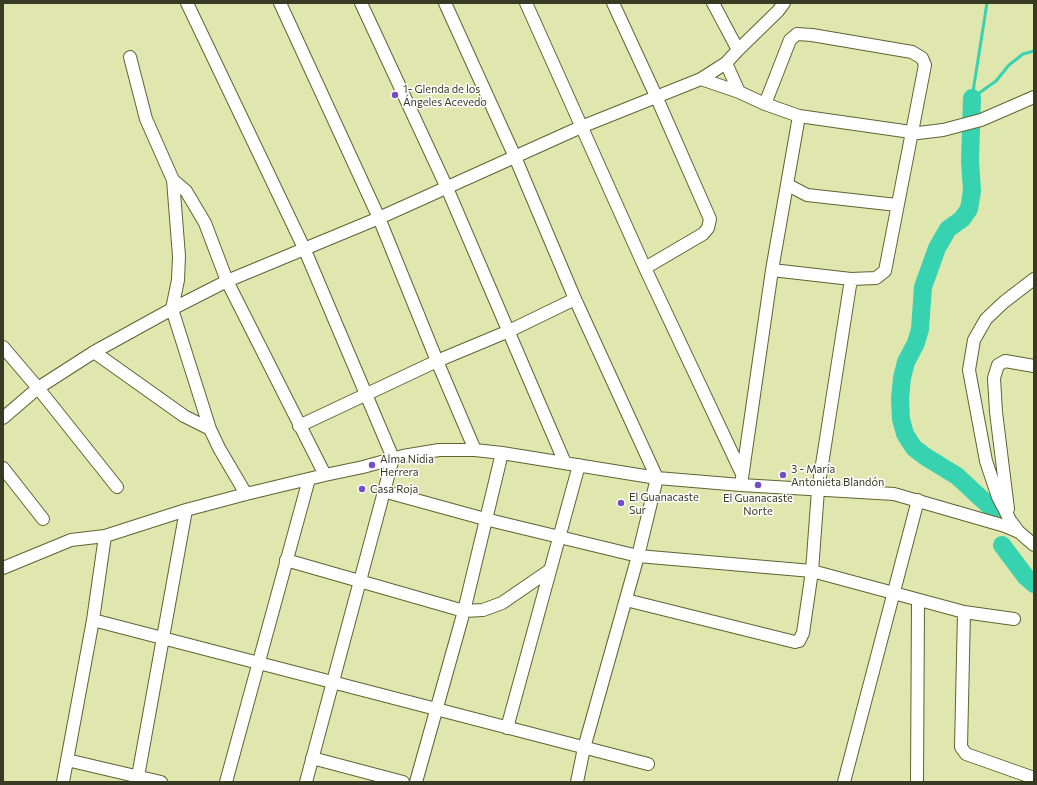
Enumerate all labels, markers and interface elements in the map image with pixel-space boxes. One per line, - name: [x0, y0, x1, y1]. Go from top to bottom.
- place label: 1- Glenda de los Ángeles Acevedo: [403, 82, 487, 108]
- marker: 1- Glenda de los Ángeles Acevedo: [390, 90, 400, 100]
- place label: Alma Nidia Herrera: [380, 452, 434, 478]
- marker: Alma Nidia Herrera: [367, 460, 377, 470]
- place label: 3 - María Antonieta Blandón: [791, 462, 884, 488]
- marker: 3 - María Antonieta Blandón: [778, 470, 788, 480]
- marker: El Guanacaste Norte: [753, 480, 763, 490]
- place label: Casa Roja: [370, 482, 418, 496]
- marker: Casa Roja: [357, 484, 367, 494]
- place label: El Guanacaste Sur: [629, 490, 699, 516]
- place label: El Guanacaste Norte: [723, 491, 793, 517]
- marker: El Guanacaste Sur: [616, 498, 626, 508]

